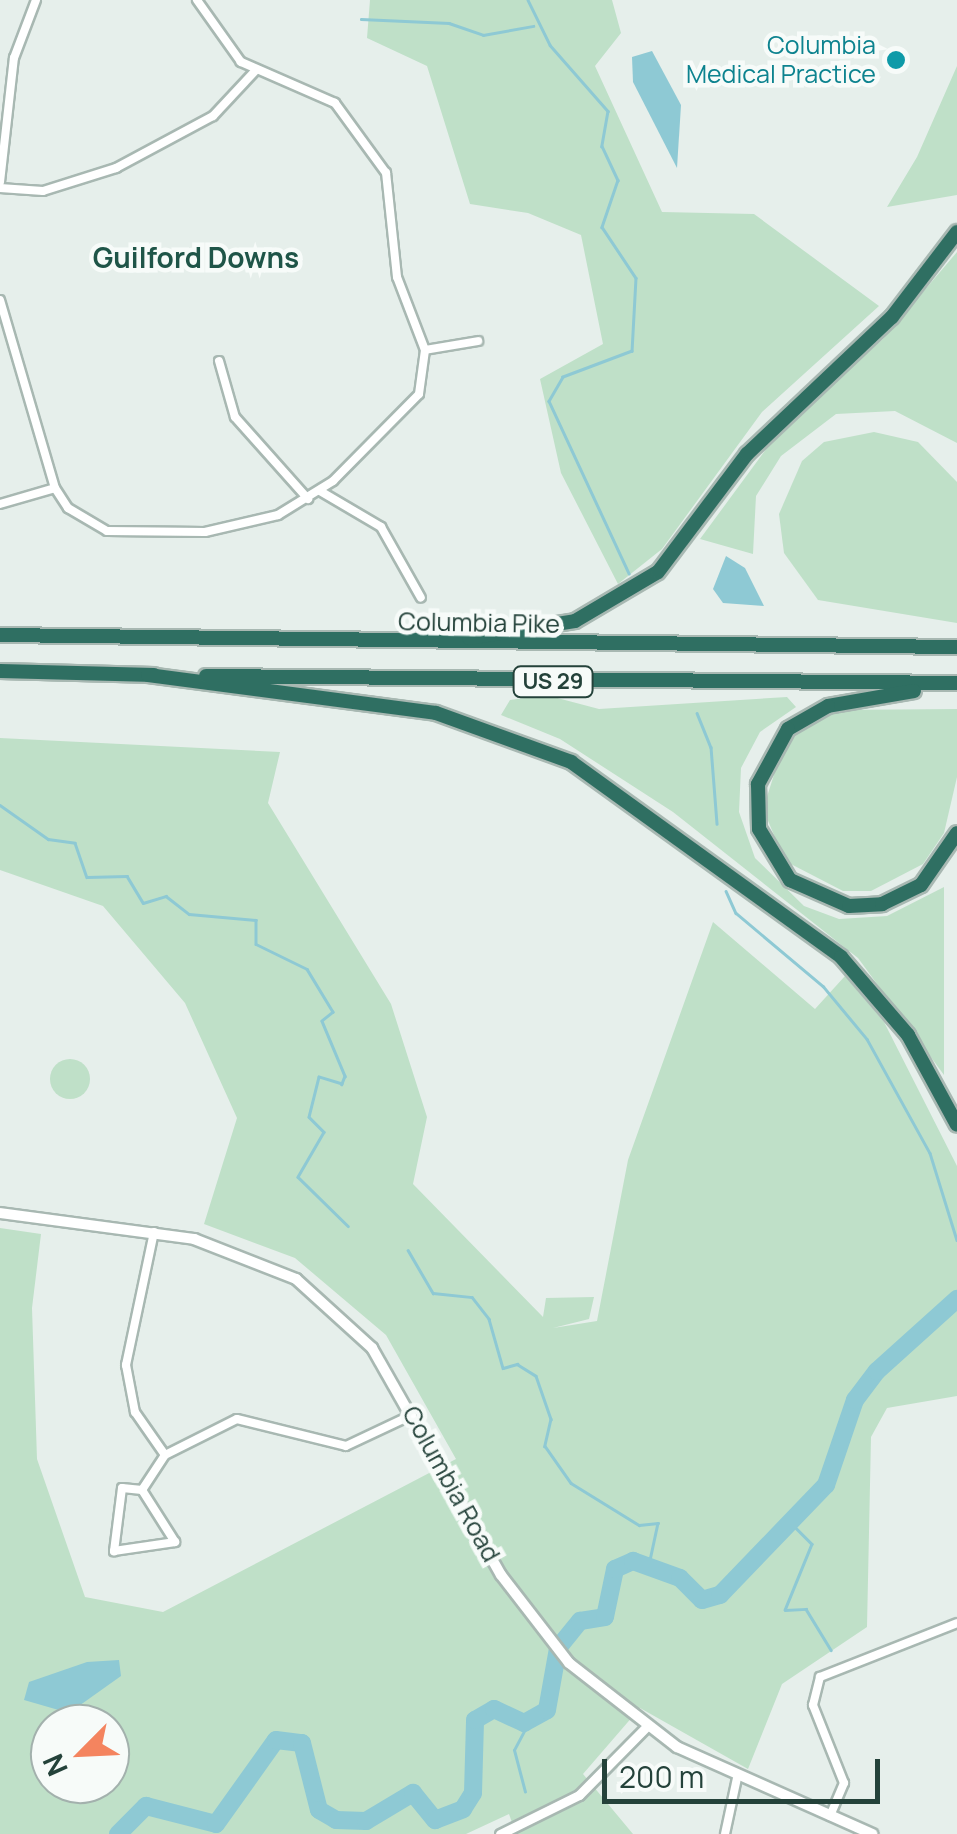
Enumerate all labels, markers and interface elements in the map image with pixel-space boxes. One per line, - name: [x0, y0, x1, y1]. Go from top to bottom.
- place label: Columbia Medical Practice: [686, 31, 876, 90]
- marker: Columbia Medical Practice: [885, 49, 907, 71]
- district label: Guilford Downs: [93, 240, 299, 274]
- street label: Columbia Pike: [398, 607, 560, 639]
- road number: US 29: [510, 665, 596, 699]
- street label: Columbia Road: [396, 1401, 506, 1567]
- north arrow: [30, 1704, 130, 1804]
- scale bar: [607, 1739, 884, 1801]
- text: N: [33, 1748, 76, 1782]
- text: 200 m: [619, 1756, 704, 1797]

